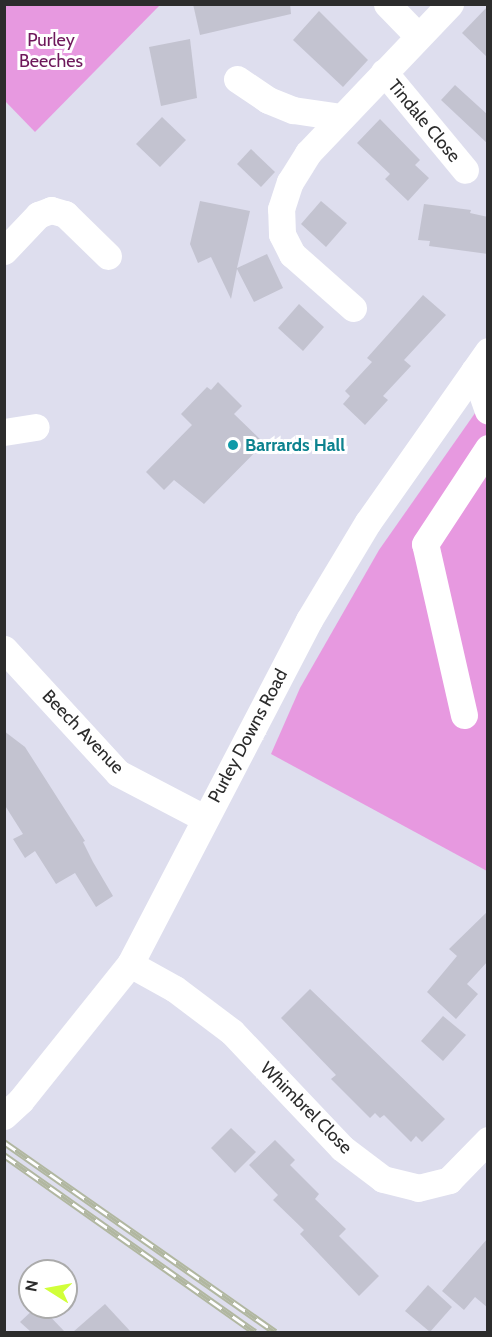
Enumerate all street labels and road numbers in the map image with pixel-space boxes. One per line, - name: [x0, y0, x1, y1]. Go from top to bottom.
- street label: Tindale Close: [383, 75, 465, 167]
- street label: Purley Downs Road: [204, 666, 292, 806]
- street label: Beech Avenue: [38, 686, 128, 778]
- street label: Whimbrel Close: [256, 1058, 356, 1158]

